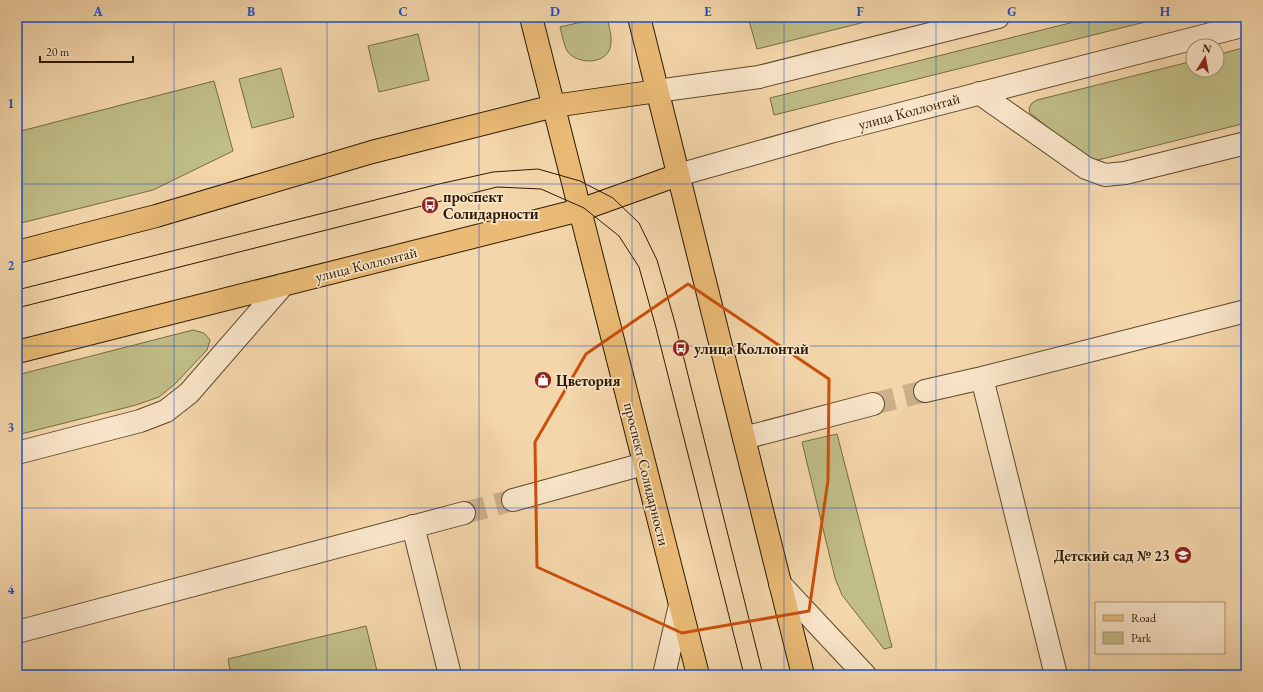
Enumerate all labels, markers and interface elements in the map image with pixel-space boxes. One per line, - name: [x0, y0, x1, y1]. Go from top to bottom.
- text: A: [92, 3, 103, 20]
- text: B: [247, 3, 255, 20]
- text: C: [398, 3, 408, 20]
- text: D: [550, 3, 560, 20]
- text: E: [704, 3, 712, 20]
- text: F: [856, 3, 864, 20]
- text: G: [1007, 3, 1017, 20]
- text: H: [1160, 3, 1171, 20]
- scale bar: [40, 38, 133, 64]
- north arrow: [1185, 38, 1225, 78]
- text: N: [1201, 40, 1213, 56]
- text: 20 m: [46, 44, 70, 60]
- street label: улица Коллонтай: [856, 88, 962, 134]
- text: 1: [8, 95, 15, 112]
- place label: проспект Солидарности: [443, 187, 539, 223]
- bus stop icon: проспект Солидарности: [420, 195, 440, 215]
- street label: улица Коллонтай: [313, 242, 419, 286]
- text: 2: [8, 257, 15, 274]
- bus stop icon: улица Коллонтай: [671, 338, 691, 358]
- place label: улица Коллонтай: [694, 339, 809, 358]
- shop icon: Цветория: [533, 370, 553, 390]
- place label: Цветория: [556, 371, 621, 390]
- street label: проспект Солидарности: [620, 400, 674, 548]
- text: 3: [8, 419, 15, 436]
- school or university icon: Детский сад № 23: [1173, 545, 1193, 565]
- place label: Детский сад № 23: [1054, 546, 1170, 565]
- text: 4: [8, 581, 15, 598]
- legend: [1095, 602, 1225, 654]
- text: Road: [1131, 610, 1157, 626]
- text: Park: [1131, 630, 1152, 646]

